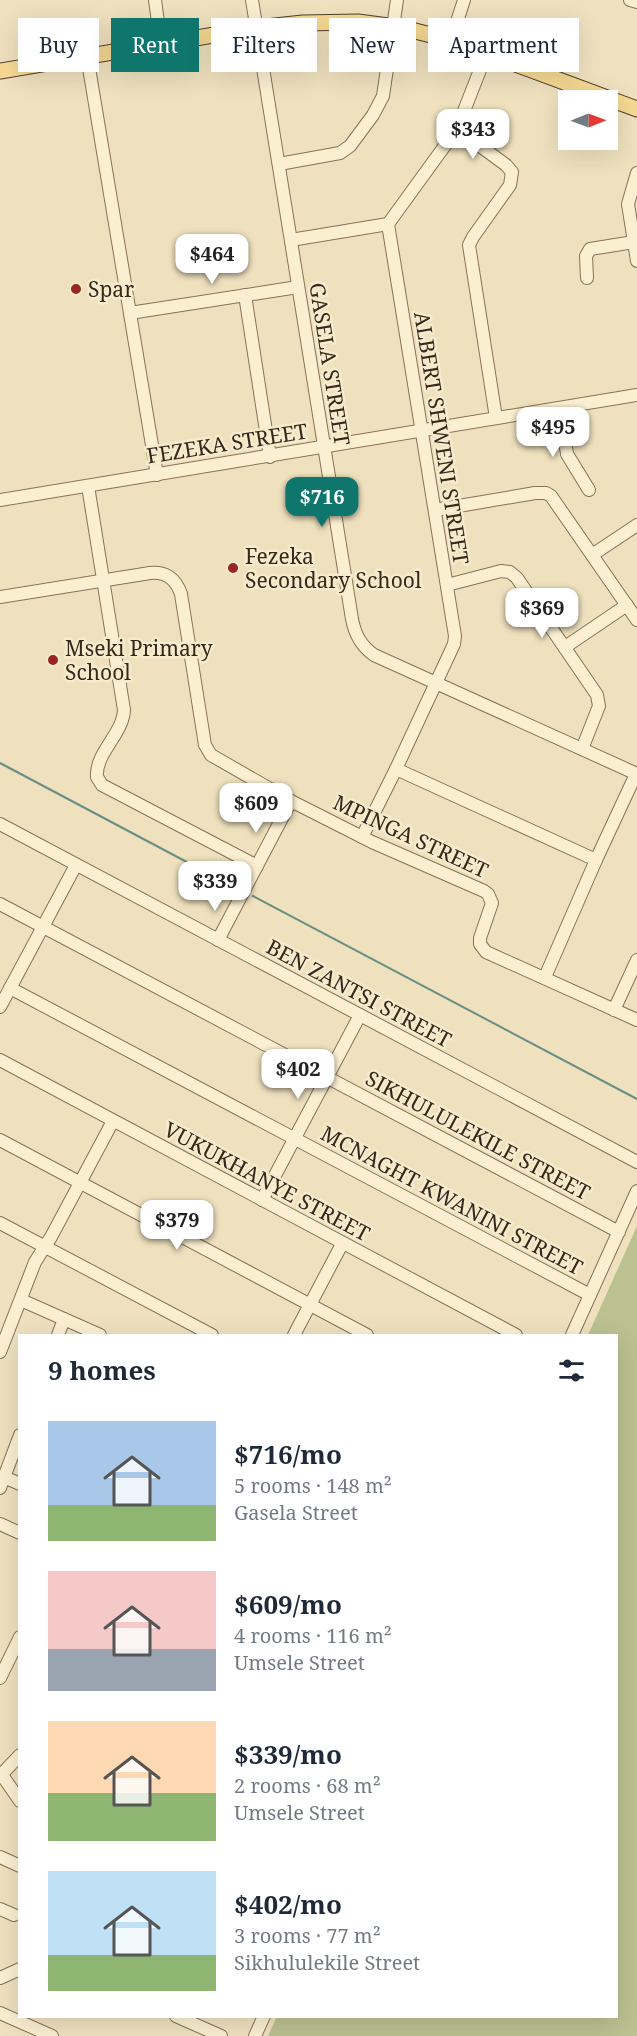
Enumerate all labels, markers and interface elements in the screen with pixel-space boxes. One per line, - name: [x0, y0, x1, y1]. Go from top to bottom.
- chip: Buy: [18, 18, 99, 72]
- chip: Rent: [111, 18, 199, 72]
- chip: Filters: [211, 18, 317, 72]
- chip: New: [329, 18, 416, 72]
- chip: Apartment: [428, 18, 579, 72]
- north arrow: [558, 90, 618, 150]
- map controls: [558, 90, 618, 150]
- pin: $343: [437, 109, 509, 160]
- text: $343: [450, 115, 496, 142]
- pin: $464: [176, 234, 248, 285]
- text: $464: [189, 240, 235, 267]
- place label: Spar: [88, 275, 134, 303]
- street label: GASELA STREET: [303, 281, 357, 447]
- marker: Spar: [69, 282, 83, 296]
- street label: ALBERT SHWENI STREET: [408, 310, 476, 566]
- pin: $495: [517, 407, 589, 458]
- text: $495: [530, 413, 576, 440]
- street label: FEZEKA STREET: [144, 416, 310, 470]
- pin: $716: [286, 477, 358, 528]
- text: $716: [299, 483, 345, 510]
- place label: Fezeka Secondary School: [245, 542, 422, 594]
- marker: Fezeka Secondary School: [226, 561, 240, 575]
- pin: $369: [506, 588, 578, 639]
- text: $369: [519, 594, 565, 621]
- place label: Mseki Primary School: [65, 634, 213, 686]
- marker: Mseki Primary School: [46, 653, 60, 667]
- pin: $609: [220, 783, 292, 834]
- street label: MPINGA STREET: [329, 788, 493, 884]
- text: $609: [233, 789, 279, 816]
- pin: $339: [179, 861, 251, 912]
- text: $339: [192, 867, 238, 894]
- street label: BEN ZANTSI STREET: [262, 932, 457, 1054]
- pin: $402: [262, 1049, 334, 1100]
- text: $402: [275, 1055, 321, 1082]
- street label: SIKHULULEKILE STREET: [361, 1064, 595, 1206]
- street label: VUKUKHANYE STREET: [159, 1115, 375, 1247]
- street label: MCNAGHT KWANINI STREET: [316, 1119, 588, 1281]
- pin: $379: [141, 1200, 213, 1251]
- text: $379: [154, 1206, 200, 1233]
- text: 9 homes: [48, 1352, 156, 1388]
- icon: filters: [555, 1354, 588, 1387]
- text: $716/mo: [234, 1436, 342, 1472]
- icon: home: [96, 1445, 168, 1517]
- text: 5 rooms · 148 m²: [234, 1472, 392, 1499]
- text: Gasela Street: [234, 1499, 358, 1526]
- text: $609/mo: [234, 1586, 342, 1622]
- icon: home: [96, 1595, 168, 1667]
- text: 4 rooms · 116 m²: [234, 1622, 392, 1649]
- text: Umsele Street: [234, 1649, 365, 1676]
- text: $339/mo: [234, 1736, 342, 1772]
- icon: home: [96, 1745, 168, 1817]
- text: 2 rooms · 68 m²: [234, 1772, 381, 1799]
- text: Umsele Street: [234, 1799, 365, 1826]
- text: $402/mo: [234, 1886, 342, 1922]
- icon: home: [96, 1895, 168, 1967]
- text: 3 rooms · 77 m²: [234, 1922, 381, 1949]
- text: Sikhululekile Street: [234, 1949, 420, 1976]

